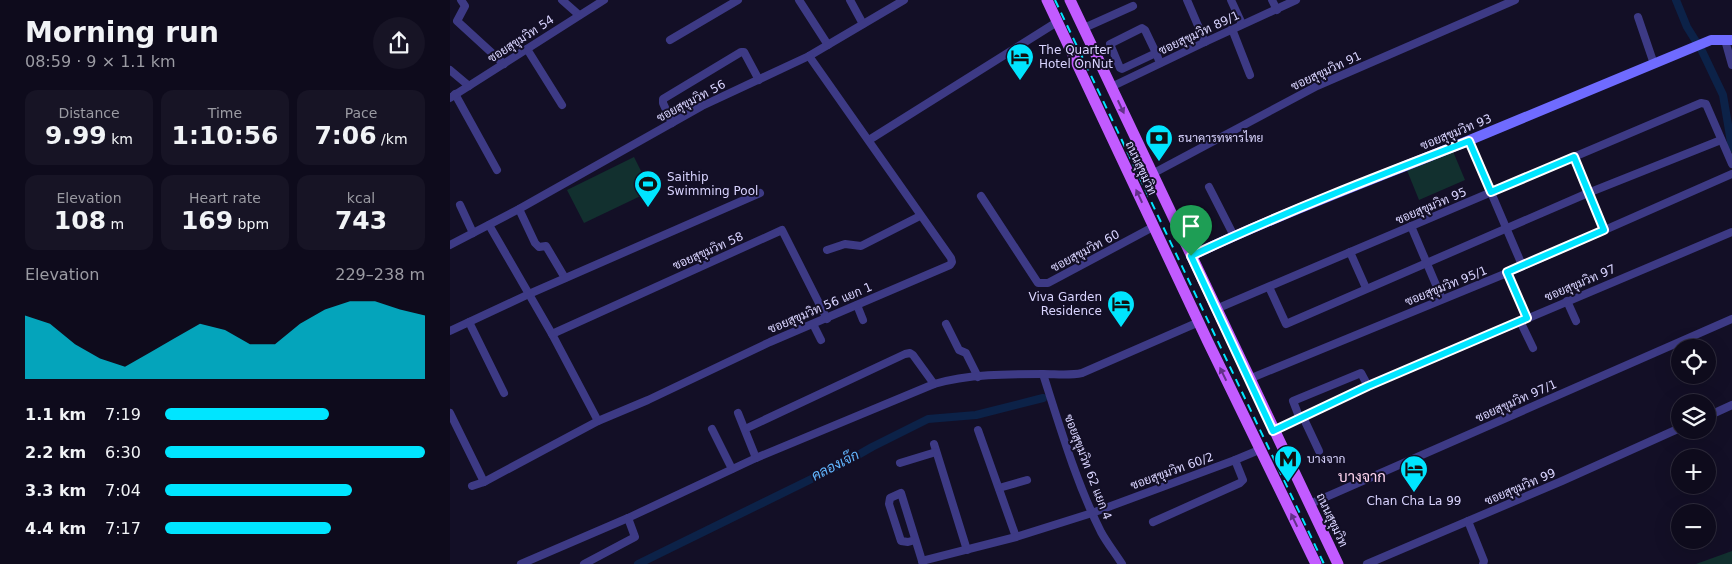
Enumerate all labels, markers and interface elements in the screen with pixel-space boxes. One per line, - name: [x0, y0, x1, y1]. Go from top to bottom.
- street label: ซอยสุขุมวิท 89/1: [1156, 8, 1242, 60]
- street label: ซอยสุขุมวิท 54: [485, 12, 558, 67]
- text: Morning run: [25, 16, 219, 49]
- button: share: [373, 17, 425, 69]
- hotel icon: The Quarter Hotel OnNut: [1005, 42, 1035, 81]
- place label: The Quarter Hotel OnNut: [1038, 43, 1113, 71]
- street label: ซอยสุขุมวิท 91: [1289, 49, 1364, 95]
- text: 08:59 · 9 × 1.1 km: [25, 52, 176, 71]
- street label: ซอยสุขุมวิท 56: [654, 77, 729, 127]
- one-way arrow: [1117, 100, 1125, 114]
- text: Distance: [58, 105, 120, 121]
- text: Time: [208, 105, 242, 121]
- text: Pace: [345, 105, 377, 121]
- street label: ซอยสุขุมวิท 93: [1418, 111, 1495, 155]
- text: 9.99: [45, 121, 107, 150]
- text: 1:10:56: [172, 121, 278, 150]
- text: 7:06: [314, 121, 377, 150]
- bank icon: ธนาคารทหารไทย: [1144, 123, 1174, 162]
- place label: ธนาคารทหารไทย: [1178, 130, 1263, 145]
- text: km: [107, 131, 133, 147]
- text: /km: [377, 131, 408, 147]
- street label: ถนนสุขุมวิท: [1121, 139, 1160, 198]
- sports icon: Saithip Swimming Pool: [633, 169, 663, 208]
- place label: Saithip Swimming Pool: [667, 170, 758, 198]
- street label: ซอยสุขุมวิท 95: [1393, 185, 1469, 229]
- one-way arrow: [1135, 189, 1143, 203]
- text: Elevation: [56, 190, 122, 206]
- text: Heart rate: [189, 190, 261, 206]
- text: kcal: [347, 190, 375, 206]
- pin: [1170, 205, 1212, 256]
- text: 108: [54, 206, 106, 235]
- text: 169: [181, 206, 233, 235]
- text: 743: [335, 206, 387, 235]
- icon: arrive: [1177, 212, 1205, 240]
- text: m: [106, 216, 124, 232]
- text: bpm: [233, 216, 269, 232]
- street label: ซอยสุขุมวิท 60: [1048, 227, 1123, 277]
- street label: ซอยสุขุมวิท 58: [670, 229, 746, 275]
- street label: ซอยสุขุมวิท 97: [1542, 262, 1618, 306]
- street label: ซอยสุขุมวิท 95/1: [1403, 263, 1490, 311]
- text: Elevation: [25, 265, 99, 284]
- text: 229–238 m: [335, 265, 425, 284]
- street label: ซอยสุขุมวิท 56 แยก 1: [766, 280, 875, 338]
- hotel icon: Viva Garden Residence: [1106, 289, 1136, 328]
- place label: Viva Garden Residence: [1028, 290, 1102, 318]
- map controls: [1671, 339, 1716, 549]
- button: locate: [1671, 339, 1716, 384]
- one-way arrow: [1219, 367, 1227, 381]
- street label: ซอยสุขุมวิท 97/1: [1473, 377, 1560, 427]
- button: layers: [1671, 394, 1716, 439]
- text: 1.1 km: [25, 405, 86, 424]
- text: 7:19: [105, 405, 141, 424]
- street label: ซอยสุขุมวิท 62 แยก 4: [1060, 412, 1115, 522]
- text: 2.2 km: [25, 443, 86, 462]
- text: 6:30: [105, 443, 141, 462]
- metro station icon: บางจาก: [1273, 444, 1303, 483]
- water label: คลองเจ๊ก: [809, 446, 861, 484]
- street label: ซอยสุขุมวิท 60/2: [1128, 449, 1216, 494]
- button: +: [1671, 449, 1716, 494]
- place label: บางจาก: [1307, 452, 1346, 466]
- hotel icon: Chan Cha La 99: [1399, 454, 1429, 493]
- street label: ซอยสุขุมวิท 99: [1482, 466, 1558, 510]
- district label: บางจาก: [1338, 468, 1386, 486]
- text: 3.3 km: [25, 481, 86, 500]
- text: 7:04: [105, 481, 141, 500]
- street label: ถนนสุขุมวิท: [1312, 491, 1351, 550]
- place label: Chan Cha La 99: [1366, 494, 1462, 508]
- button: −: [1671, 504, 1716, 549]
- one-way arrow: [1290, 513, 1298, 527]
- text: 4.4 km: [25, 519, 86, 538]
- text: 7:17: [105, 519, 141, 538]

